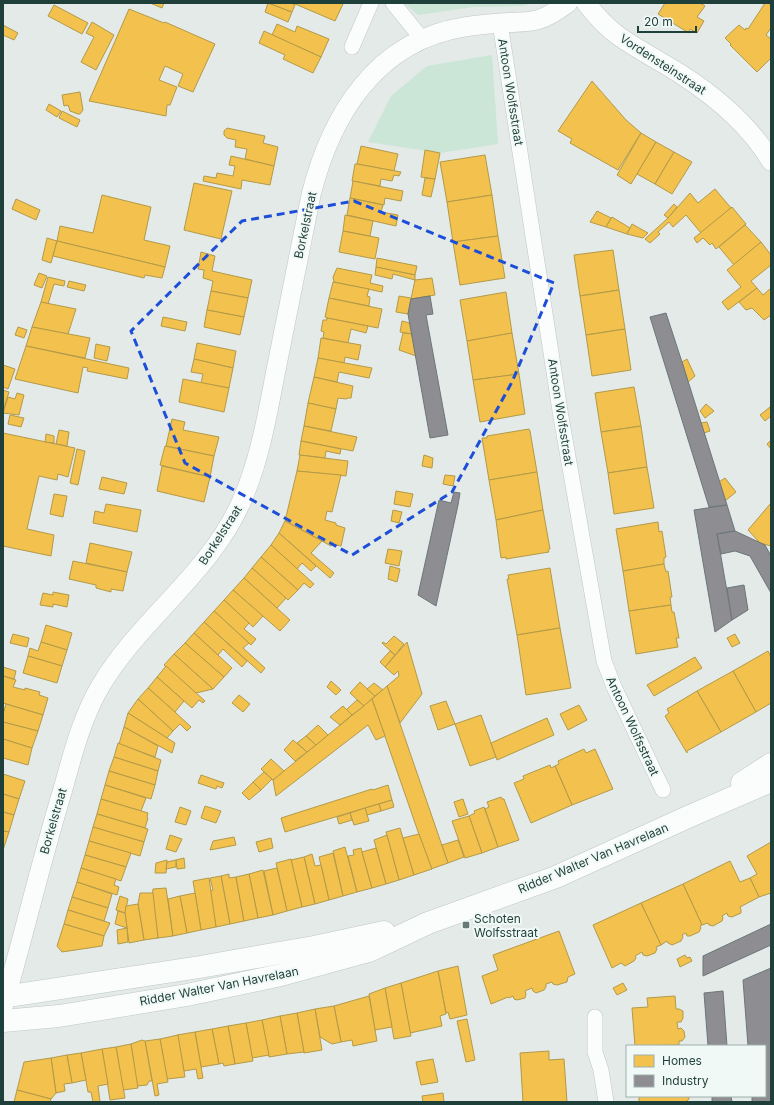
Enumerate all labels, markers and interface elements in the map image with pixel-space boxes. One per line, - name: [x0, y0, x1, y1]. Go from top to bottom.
- scale bar: [638, 8, 696, 34]
- text: 20 m: [644, 14, 673, 29]
- street label: Vordensteinstraat: [617, 30, 709, 98]
- street label: Antoon Wolfsstraat: [495, 37, 527, 147]
- street label: Borkelstraat: [291, 190, 319, 260]
- street label: Antoon Wolfsstraat: [545, 357, 577, 467]
- street label: Borkelstraat: [195, 502, 245, 568]
- street label: Antoon Wolfsstraat: [603, 674, 663, 778]
- street label: Borkelstraat: [36, 786, 70, 856]
- street label: Ridder Walter Van Havrelaan: [516, 819, 670, 897]
- place label: Schoten Wolfsstraat: [474, 911, 538, 940]
- marker: Schoten Wolfsstraat: [461, 920, 471, 930]
- street label: Ridder Walter Van Havrelaan: [138, 963, 300, 1009]
- legend: [626, 1045, 766, 1097]
- text: Homes: [662, 1053, 702, 1068]
- text: Industry: [662, 1073, 709, 1088]

